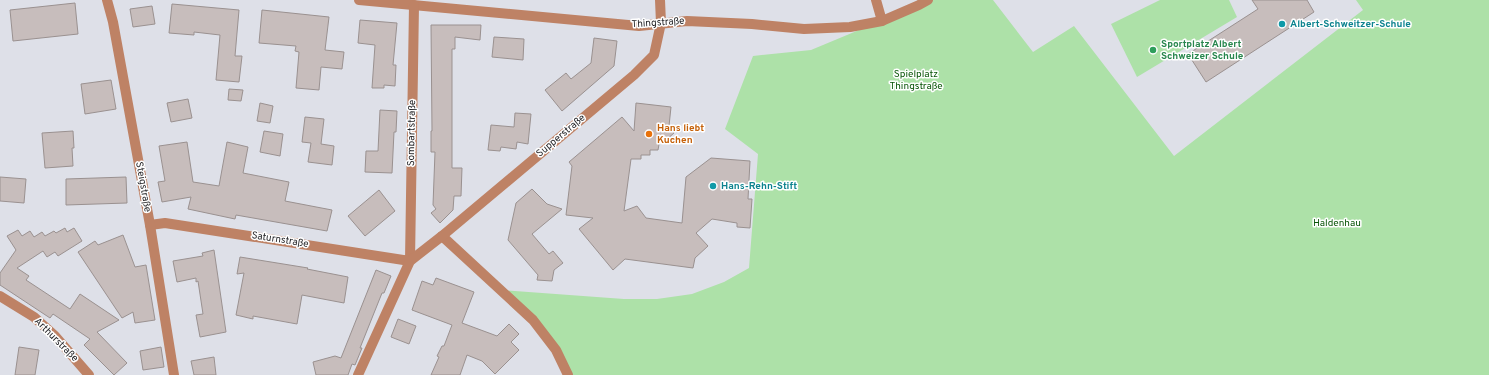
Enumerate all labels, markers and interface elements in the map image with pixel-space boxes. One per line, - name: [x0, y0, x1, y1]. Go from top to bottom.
- street label: Thingstraße: [631, 15, 685, 31]
- place label: Albert-Schweitzer-Schule: [1290, 18, 1411, 31]
- marker: Albert-Schweitzer-Schule: [1277, 19, 1287, 29]
- place label: Sportplatz Albert Schweizer Schule: [1161, 38, 1244, 63]
- marker: Sportplatz Albert Schweizer Schule: [1148, 45, 1158, 55]
- park label: Spielplatz Thingstraße: [889, 68, 943, 93]
- street label: Sombartstraße: [405, 100, 419, 166]
- street label: Supperstraße: [534, 112, 588, 160]
- place label: Hans liebt Kuchen: [657, 122, 704, 147]
- marker: Hans liebt Kuchen: [644, 129, 654, 139]
- street label: Steigstraße: [132, 161, 154, 213]
- place label: Hans-Rehn-Stift: [721, 180, 797, 193]
- marker: Hans-Rehn-Stift: [708, 181, 718, 191]
- park label: Haldenhau: [1313, 217, 1361, 230]
- street label: Saturnstraße: [251, 229, 309, 251]
- street label: Arthurstraße: [31, 315, 81, 365]

